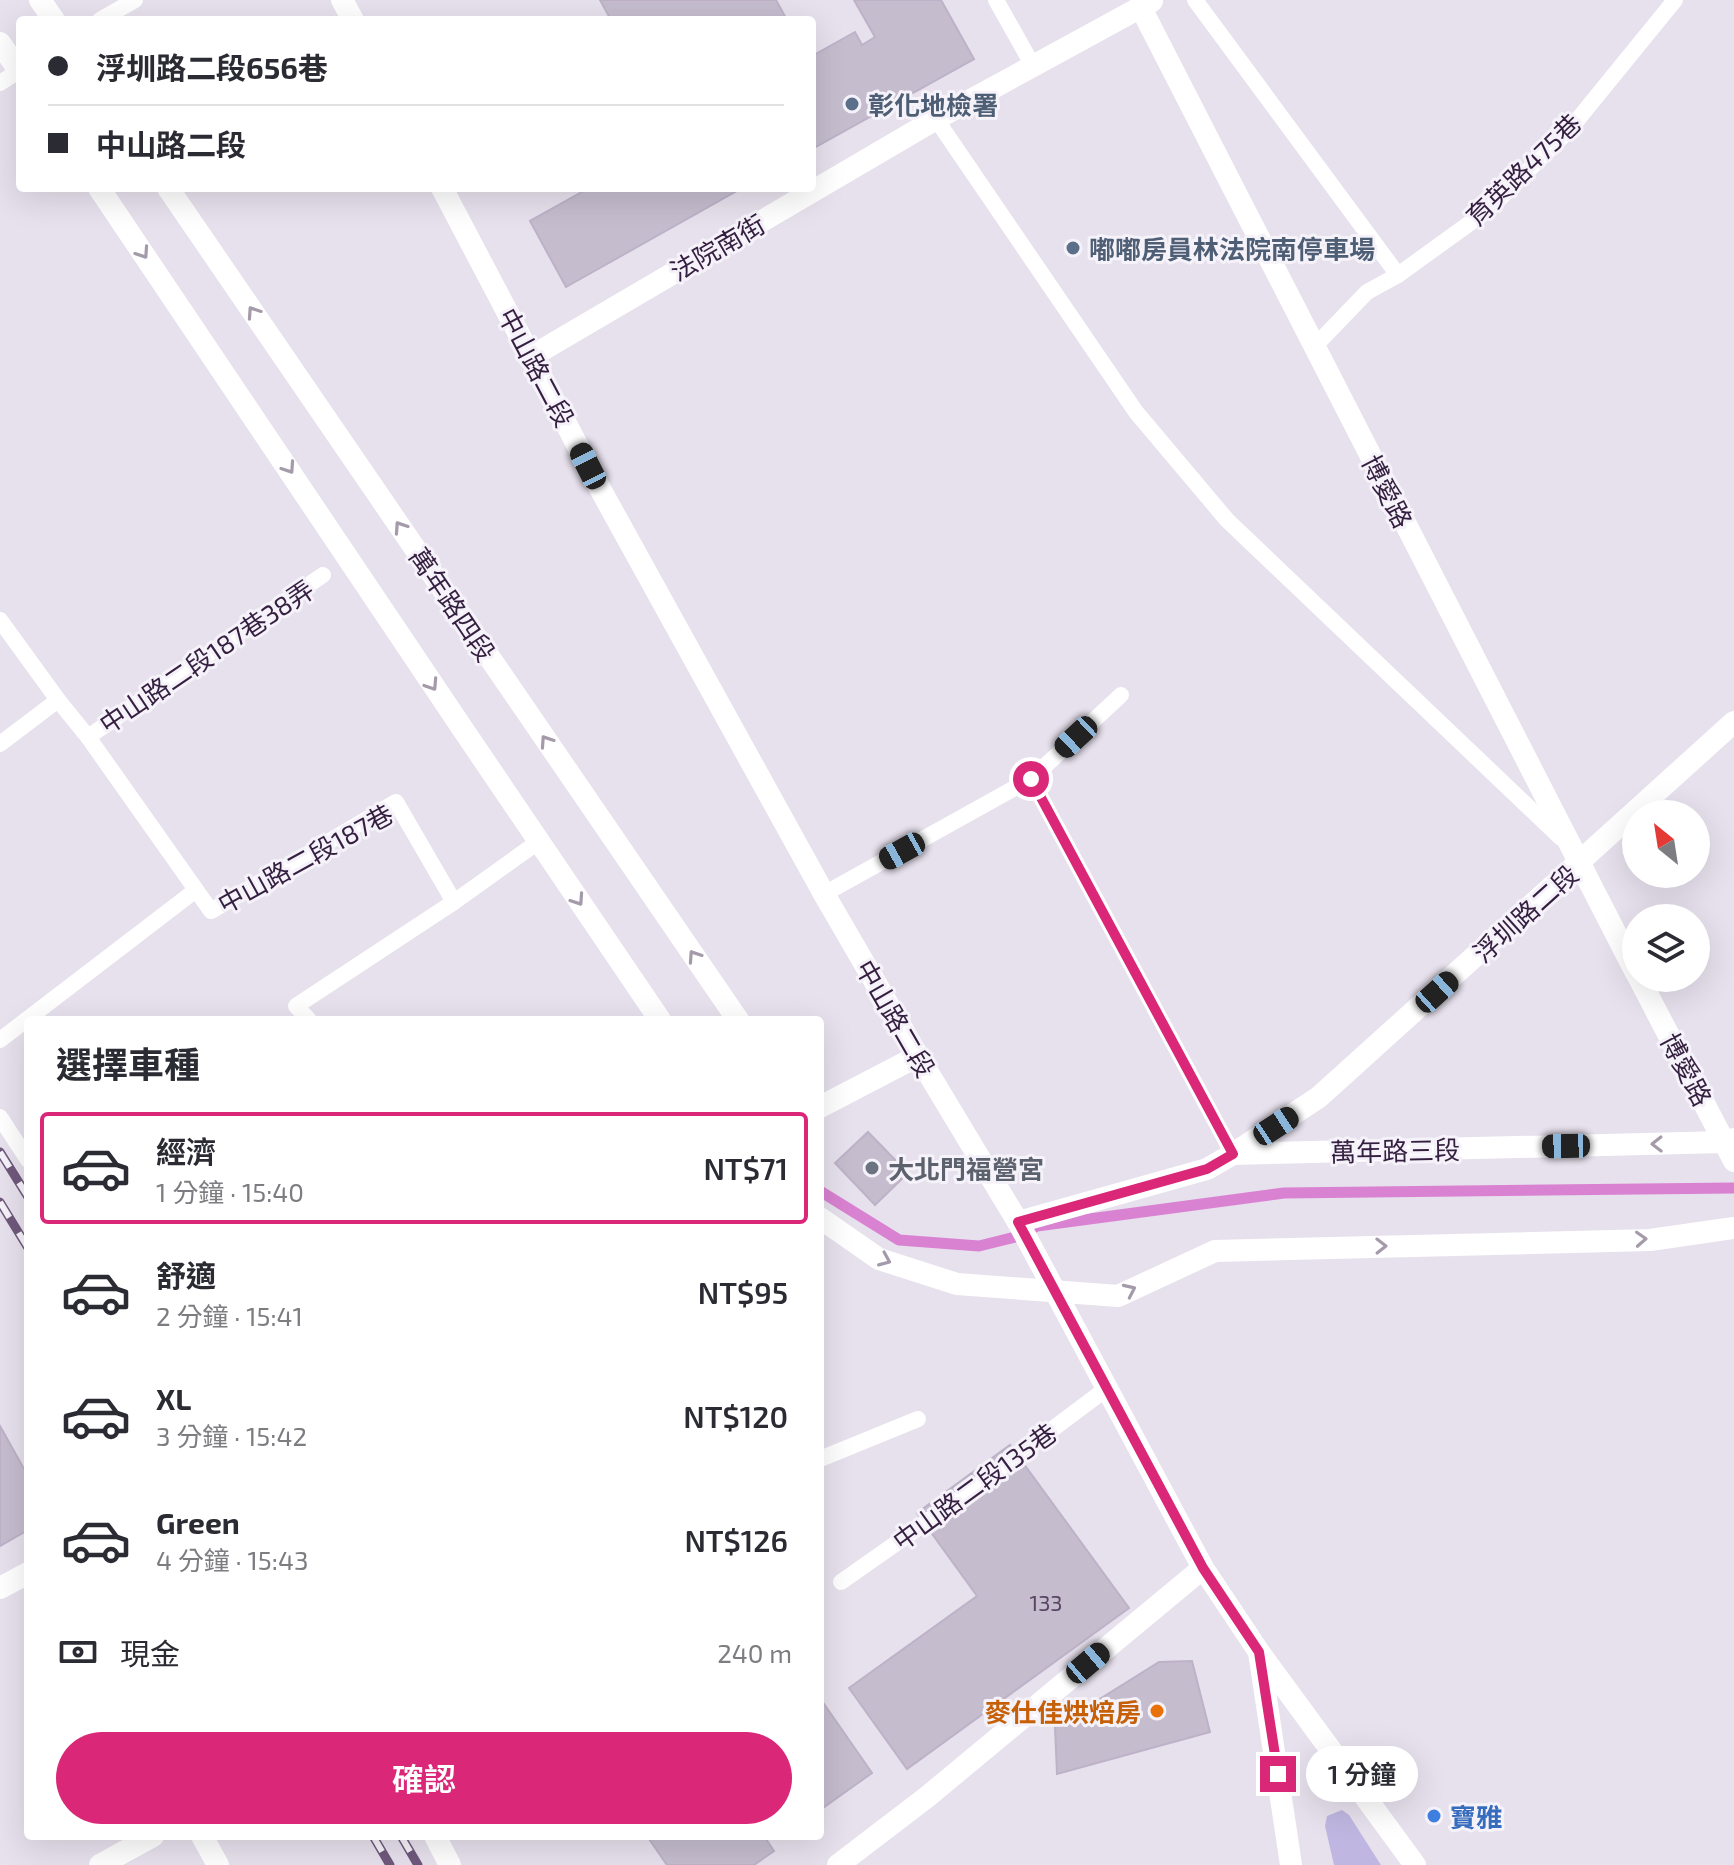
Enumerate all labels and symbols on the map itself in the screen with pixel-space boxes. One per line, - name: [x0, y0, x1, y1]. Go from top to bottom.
- place label: 彰化地檢署: [868, 89, 998, 120]
- marker: 彰化地檢署: [843, 95, 861, 113]
- street label: 育英路475巷: [1459, 107, 1587, 231]
- street label: 法院南街: [664, 208, 770, 286]
- place label: 嘟嘟房員林法院南停車場: [1089, 233, 1375, 264]
- marker: 嘟嘟房員林法院南停車場: [1064, 239, 1082, 257]
- one-way arrow: [133, 244, 148, 258]
- street label: 中山路二段: [493, 302, 581, 432]
- one-way arrow: [248, 306, 263, 321]
- car: [566, 439, 610, 493]
- street label: 博愛路: [1356, 449, 1420, 533]
- one-way arrow: [279, 459, 294, 473]
- one-way arrow: [394, 521, 409, 535]
- street label: 萬年路四段: [404, 541, 502, 667]
- street label: 中山路二段187巷38弄: [93, 573, 319, 739]
- one-way arrow: [422, 676, 437, 690]
- car: [1050, 712, 1102, 762]
- one-way arrow: [541, 736, 556, 750]
- route start: [1013, 761, 1049, 797]
- street label: 中山路二段187巷: [212, 797, 398, 919]
- north arrow: [1622, 800, 1710, 888]
- car: [875, 829, 929, 873]
- street label: 浮圳路二段: [1466, 858, 1584, 968]
- one-way arrow: [568, 891, 583, 905]
- one-way arrow: [689, 950, 704, 964]
- street label: 中山路二段: [850, 954, 942, 1082]
- car: [1411, 967, 1463, 1017]
- street label: 博愛路: [1655, 1027, 1719, 1111]
- car: [1249, 1103, 1303, 1149]
- street label: 萬年路三段: [1330, 1133, 1460, 1167]
- car: [1542, 1134, 1590, 1158]
- one-way arrow: [1650, 1135, 1663, 1152]
- place label: 大北門福營宮: [888, 1153, 1044, 1184]
- marker: 大北門福營宮: [863, 1159, 881, 1177]
- one-way arrow: [1635, 1231, 1648, 1248]
- one-way arrow: [1375, 1238, 1388, 1255]
- one-way arrow: [877, 1250, 891, 1267]
- one-way arrow: [1122, 1284, 1136, 1300]
- street label: 中山路二段135巷: [886, 1416, 1062, 1556]
- house number: 133: [1029, 1589, 1063, 1615]
- car: [1062, 1638, 1114, 1688]
- place label: 麥仕佳烘焙房: [985, 1696, 1141, 1727]
- marker: 麥仕佳烘焙房: [1148, 1702, 1166, 1720]
- callout: 1 分鐘: [1306, 1746, 1418, 1802]
- route end: [1260, 1756, 1296, 1792]
- place label: 寶雅: [1450, 1801, 1502, 1832]
- marker: 寶雅: [1425, 1807, 1443, 1825]

